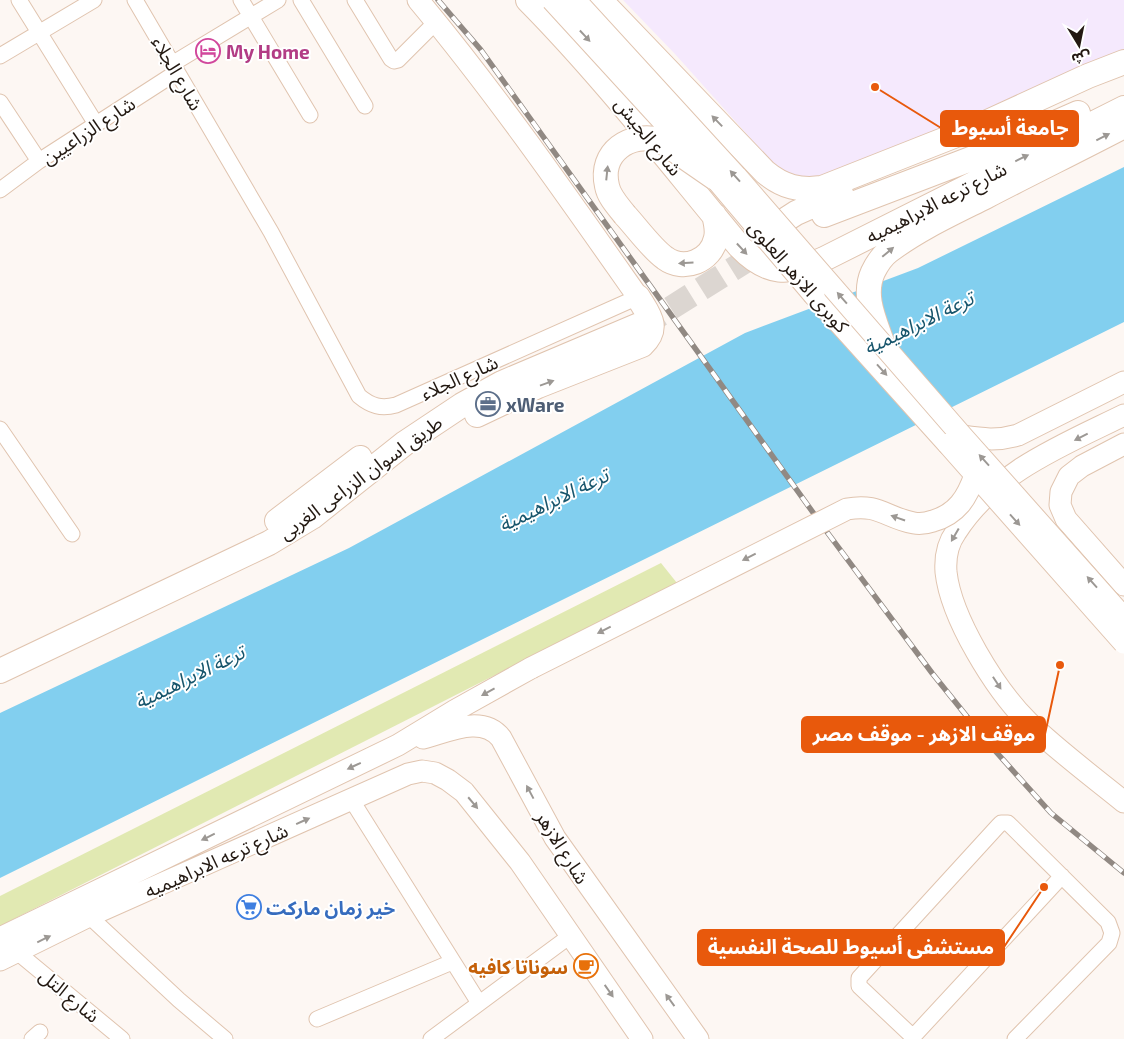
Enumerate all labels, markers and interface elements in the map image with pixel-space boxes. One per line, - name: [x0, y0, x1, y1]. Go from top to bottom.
- north arrow: [1054, 20, 1104, 70]
- one-way arrow: [579, 29, 591, 41]
- street label: شارع الجلاء: [145, 32, 208, 116]
- hotel icon: My Home: [195, 38, 221, 64]
- place label: My Home: [226, 40, 310, 64]
- text: ش: [1070, 48, 1092, 68]
- street label: شارع الزراعيين: [37, 91, 141, 171]
- street label: شارع الجيش: [608, 92, 688, 182]
- callout: جامعة أسيوط: [941, 111, 1078, 146]
- text: جامعة أسيوط: [951, 115, 1069, 140]
- one-way arrow: [711, 116, 723, 128]
- one-way arrow: [1096, 133, 1110, 141]
- one-way arrow: [1015, 154, 1029, 162]
- street label: شارع ترعه الابراهيميه: [862, 157, 1011, 250]
- one-way arrow: [603, 164, 611, 180]
- one-way arrow: [730, 169, 741, 182]
- street label: كوبرى الازهر العلوى: [743, 215, 855, 338]
- one-way arrow: [736, 243, 748, 255]
- one-way arrow: [882, 247, 895, 258]
- one-way arrow: [678, 260, 694, 268]
- water label: ترعة الابراهيمية: [859, 284, 980, 360]
- one-way arrow: [837, 292, 848, 305]
- street label: شارع الجلاء: [417, 350, 502, 407]
- one-way arrow: [876, 364, 888, 376]
- one-way arrow: [540, 379, 555, 387]
- office icon: xWare: [475, 391, 501, 417]
- place label: xWare: [506, 393, 565, 416]
- street label: طريق اسوان الزراعى الغربى: [274, 410, 447, 545]
- one-way arrow: [1073, 433, 1088, 441]
- one-way arrow: [978, 455, 990, 467]
- water label: ترعة الابراهيمية: [494, 461, 615, 537]
- one-way arrow: [891, 514, 906, 521]
- one-way arrow: [1009, 514, 1020, 527]
- one-way arrow: [950, 529, 959, 542]
- one-way arrow: [742, 553, 757, 561]
- one-way arrow: [1086, 575, 1097, 588]
- one-way arrow: [597, 626, 612, 635]
- water label: ترعة الابراهيمية: [130, 638, 251, 714]
- one-way arrow: [993, 677, 1002, 690]
- one-way arrow: [481, 687, 495, 696]
- callout: موقف الازهر - موقف مصر: [802, 717, 1045, 752]
- text: موقف الازهر - موقف مصر: [812, 721, 1035, 746]
- one-way arrow: [347, 762, 361, 770]
- one-way arrow: [526, 785, 534, 800]
- one-way arrow: [467, 796, 478, 809]
- street label: شارع الازهر: [529, 805, 594, 889]
- one-way arrow: [296, 816, 310, 824]
- street label: شارع ترعه الابراهيميه: [141, 818, 293, 905]
- one-way arrow: [201, 833, 215, 841]
- supermarket icon: خير زمان ماركت: [236, 894, 262, 920]
- place label: خير زمان ماركت: [266, 896, 395, 920]
- callout: مستشفى أسيوط للصحة النفسية: [698, 930, 1004, 965]
- one-way arrow: [37, 934, 51, 942]
- text: مستشفى أسيوط للصحة النفسية: [708, 934, 994, 959]
- cafe icon: سوناتا كافيه: [573, 953, 599, 979]
- place label: سوناتا كافيه: [468, 955, 568, 978]
- street label: شارع التل: [33, 963, 105, 1029]
- one-way arrow: [604, 985, 614, 998]
- one-way arrow: [665, 993, 675, 1006]

